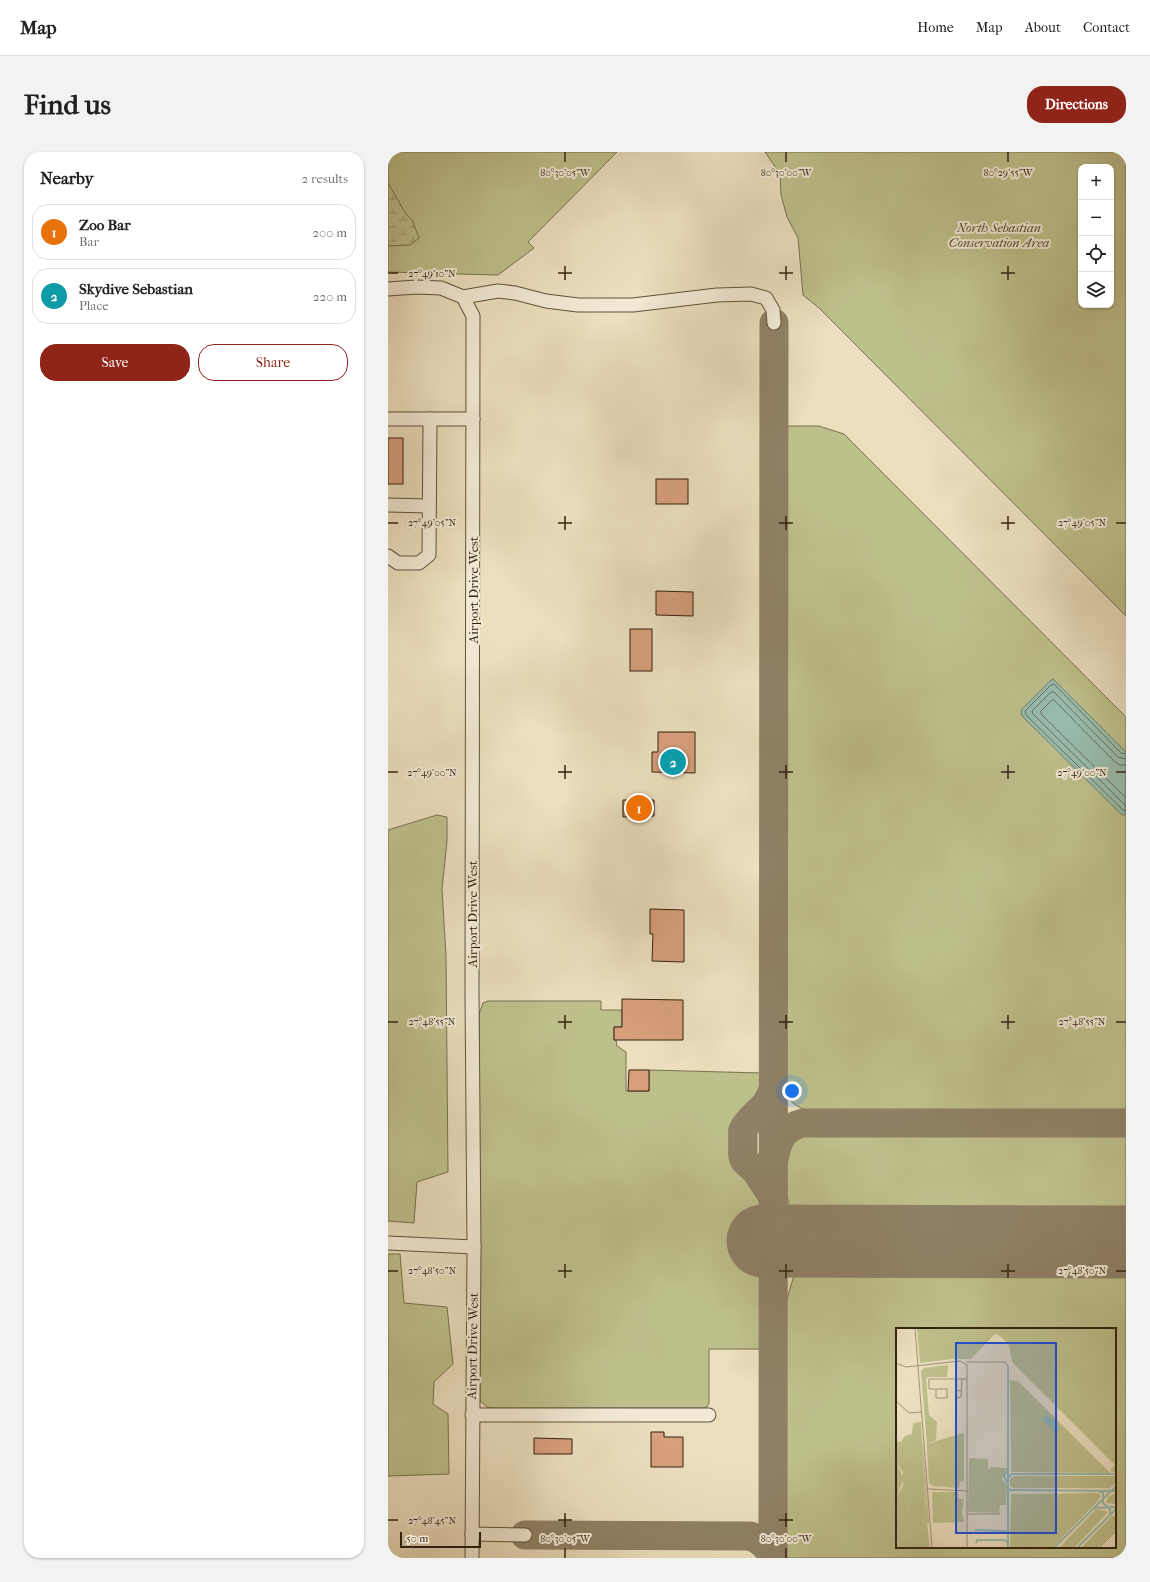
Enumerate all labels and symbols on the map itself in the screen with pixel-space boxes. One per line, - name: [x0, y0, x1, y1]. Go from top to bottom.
- text: 80°30'05"W: [540, 167, 591, 179]
- text: 80°30'00"W: [761, 167, 813, 179]
- text: 80°29'55"W: [983, 167, 1034, 179]
- park label: North Sebastian Conservation Area: [949, 220, 1049, 250]
- text: 27°49'10"N: [408, 268, 456, 280]
- text: 27°49'05"N: [408, 517, 457, 529]
- text: 27°49'05"N: [1058, 517, 1107, 529]
- street label: Airport Drive West: [466, 536, 481, 645]
- pin: 2: [660, 747, 686, 777]
- text: 27°49'00"N: [407, 767, 457, 779]
- text: 27°49'00"N: [1057, 767, 1107, 779]
- pin: 1: [626, 793, 652, 823]
- street label: Airport Drive West: [465, 860, 480, 969]
- text: 27°48'55"N: [409, 1016, 456, 1028]
- text: 27°48'55"N: [1059, 1016, 1106, 1028]
- your location: [782, 1081, 802, 1101]
- text: 27°48'50"N: [408, 1265, 456, 1277]
- text: 27°48'50"N: [1058, 1265, 1106, 1277]
- street label: Airport Drive West: [464, 1292, 481, 1401]
- inset map: [896, 1328, 1116, 1548]
- text: 27°48'45"N: [408, 1515, 456, 1527]
- scale bar: [400, 1530, 481, 1549]
- text: 80°30'05"W: [540, 1533, 591, 1545]
- text: 80°30'00"W: [761, 1533, 813, 1545]

